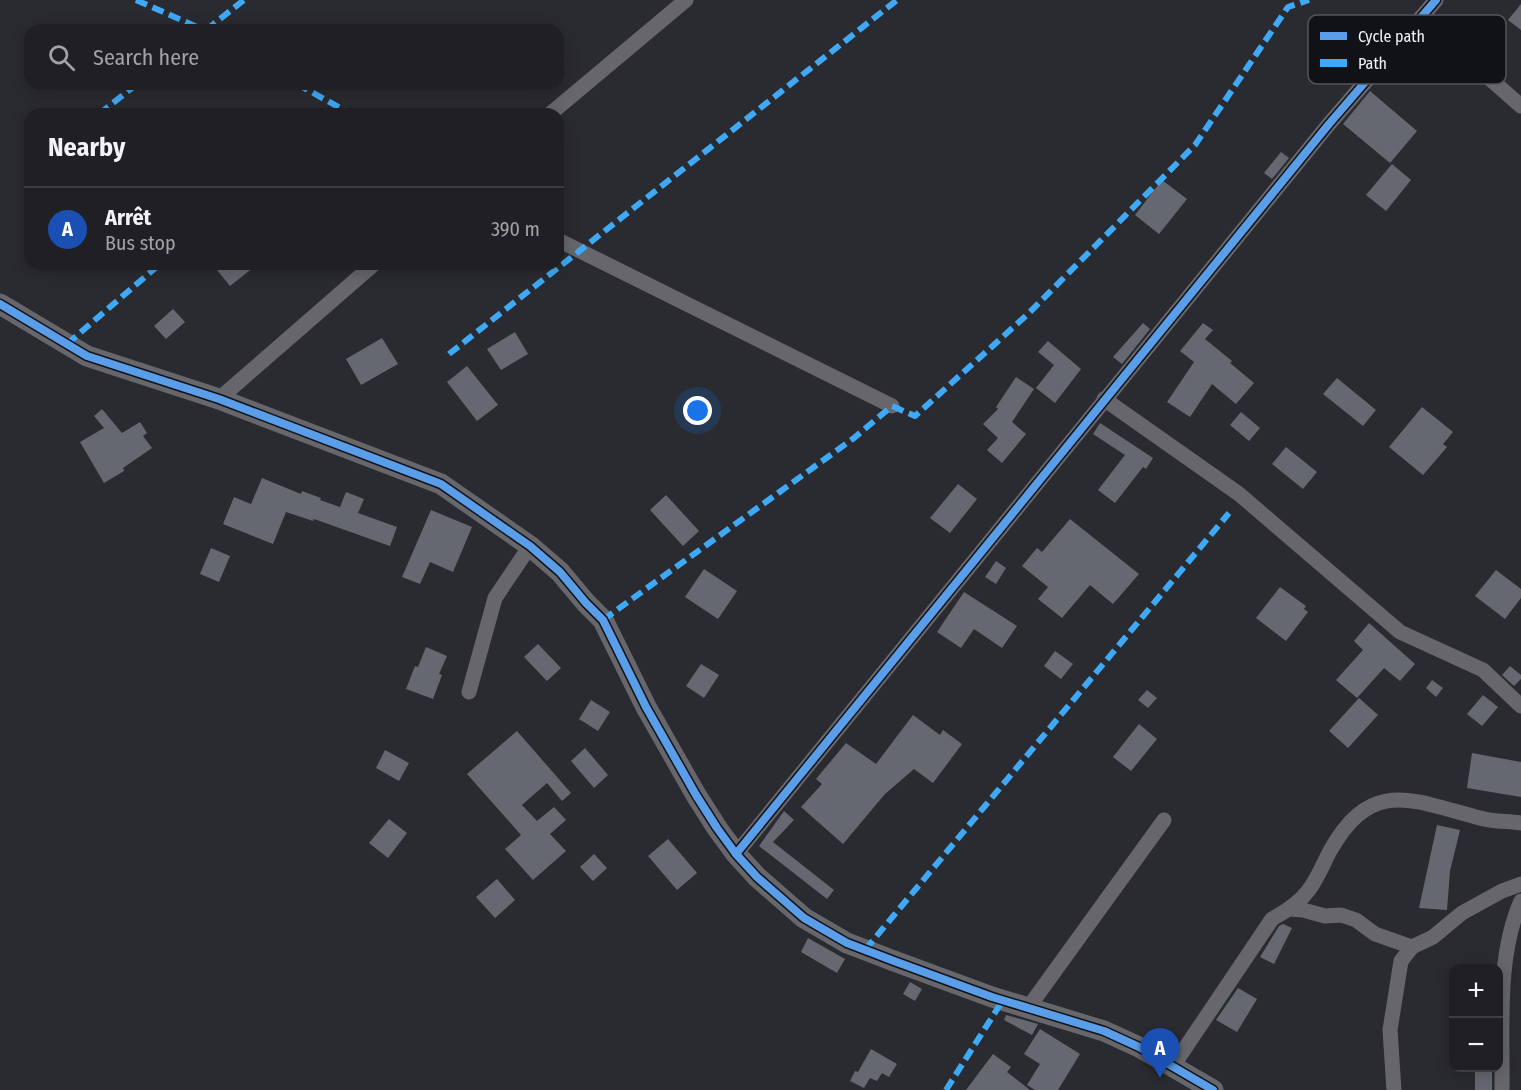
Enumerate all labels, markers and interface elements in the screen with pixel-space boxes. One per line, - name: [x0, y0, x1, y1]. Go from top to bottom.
- legend: [1308, 15, 1506, 84]
- search box: [24, 24, 564, 90]
- text: Cycle path: [1358, 27, 1425, 46]
- icon: search: [45, 41, 78, 74]
- text: Search here: [93, 44, 199, 71]
- text: Path: [1358, 54, 1387, 73]
- text: Nearby: [48, 132, 125, 163]
- text: Arrêt: [105, 204, 151, 231]
- text: A: [62, 217, 73, 241]
- text: 390 m: [491, 217, 540, 241]
- text: Bus stop: [105, 231, 176, 255]
- your location: [683, 396, 712, 425]
- map controls: [1449, 964, 1503, 1072]
- button: +: [1449, 964, 1503, 1018]
- button: −: [1449, 1018, 1503, 1072]
- pin: A: [1140, 1028, 1180, 1078]

